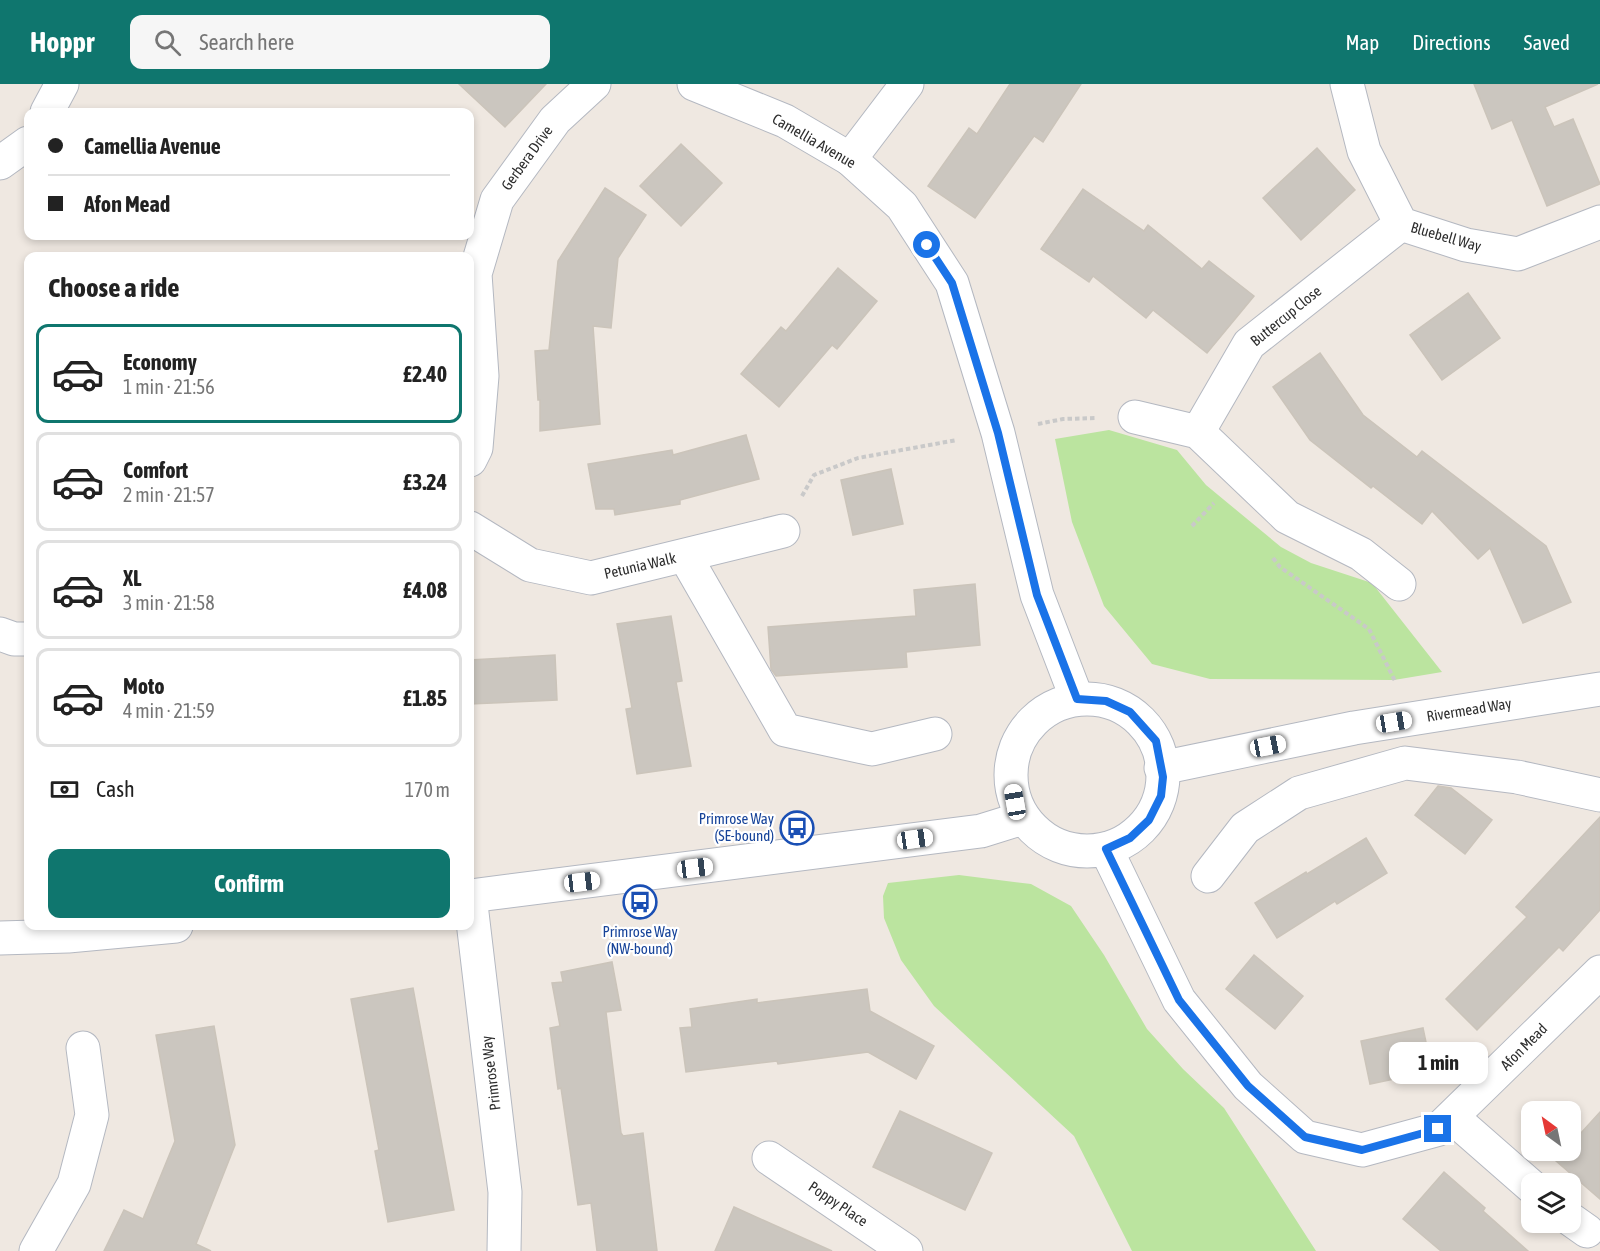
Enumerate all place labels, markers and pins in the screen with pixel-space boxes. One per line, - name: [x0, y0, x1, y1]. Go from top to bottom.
- place label: Primrose Way (SE-bound): [699, 810, 774, 844]
- bus stop icon: Primrose Way (SE-bound): [779, 810, 815, 846]
- bus stop icon: Primrose Way (NW-bound): [622, 884, 658, 920]
- place label: Primrose Way (NW-bound): [602, 923, 678, 957]

